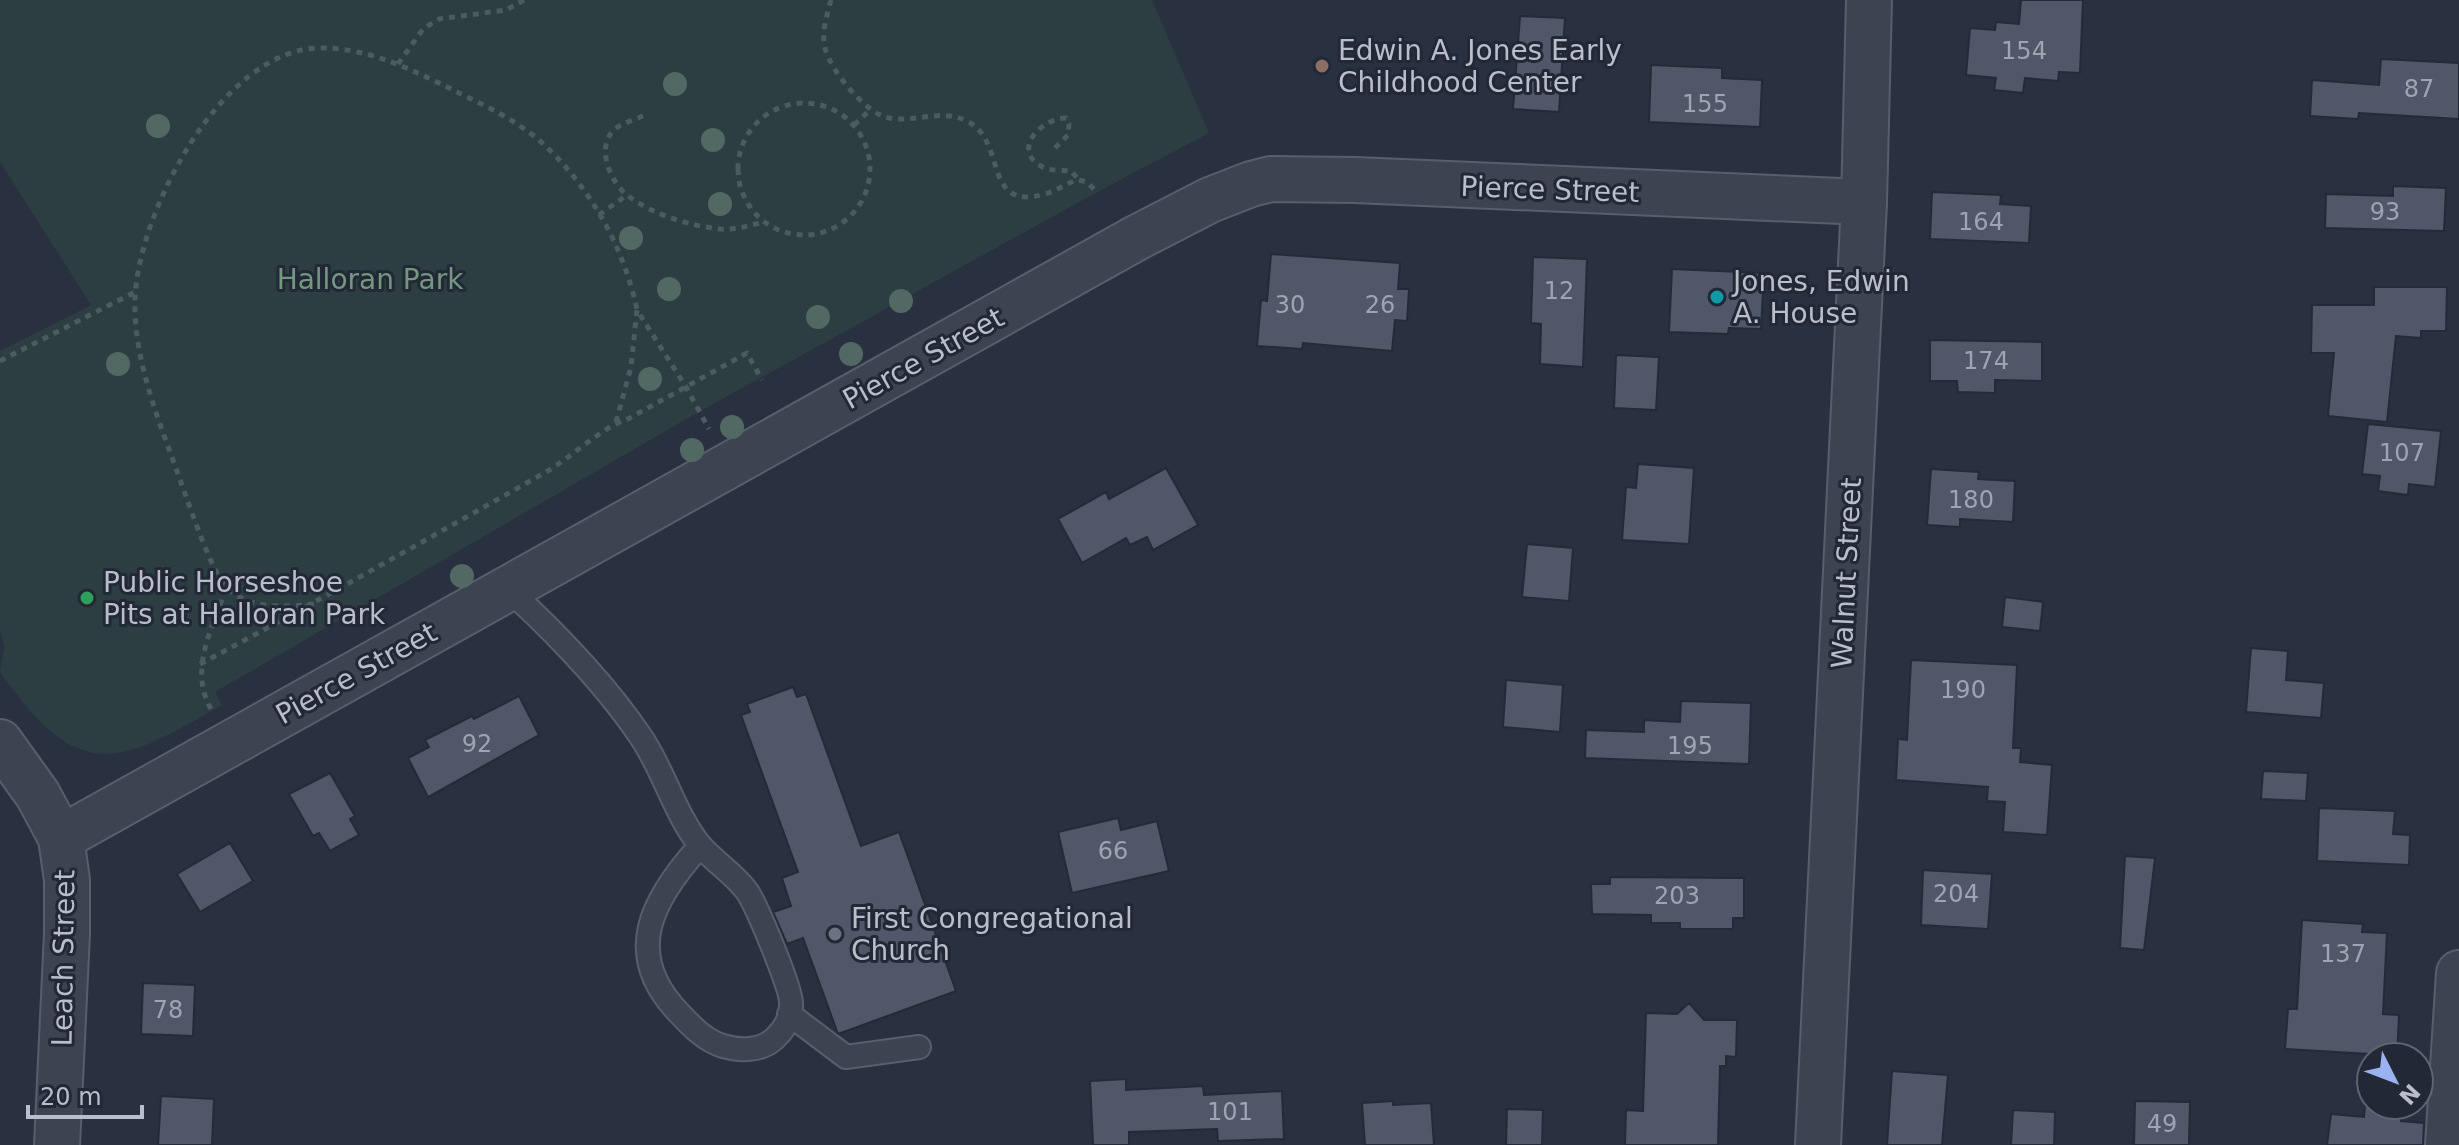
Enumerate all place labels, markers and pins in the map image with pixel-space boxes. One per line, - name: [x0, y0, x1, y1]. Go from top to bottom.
- place label: Edwin A. Jones Early Childhood Center: [1338, 34, 1622, 99]
- marker: Edwin A. Jones Early Childhood Center: [1313, 57, 1331, 75]
- place label: Jones, Edwin A. House: [1731, 265, 1910, 330]
- marker: Jones, Edwin A. House: [1708, 288, 1726, 306]
- place label: Public Horseshoe Pits at Halloran Park: [103, 566, 386, 631]
- marker: Public Horseshoe Pits at Halloran Park: [78, 589, 96, 607]
- place label: First Congregational Church: [851, 902, 1133, 967]
- marker: First Congregational Church: [826, 925, 844, 943]

